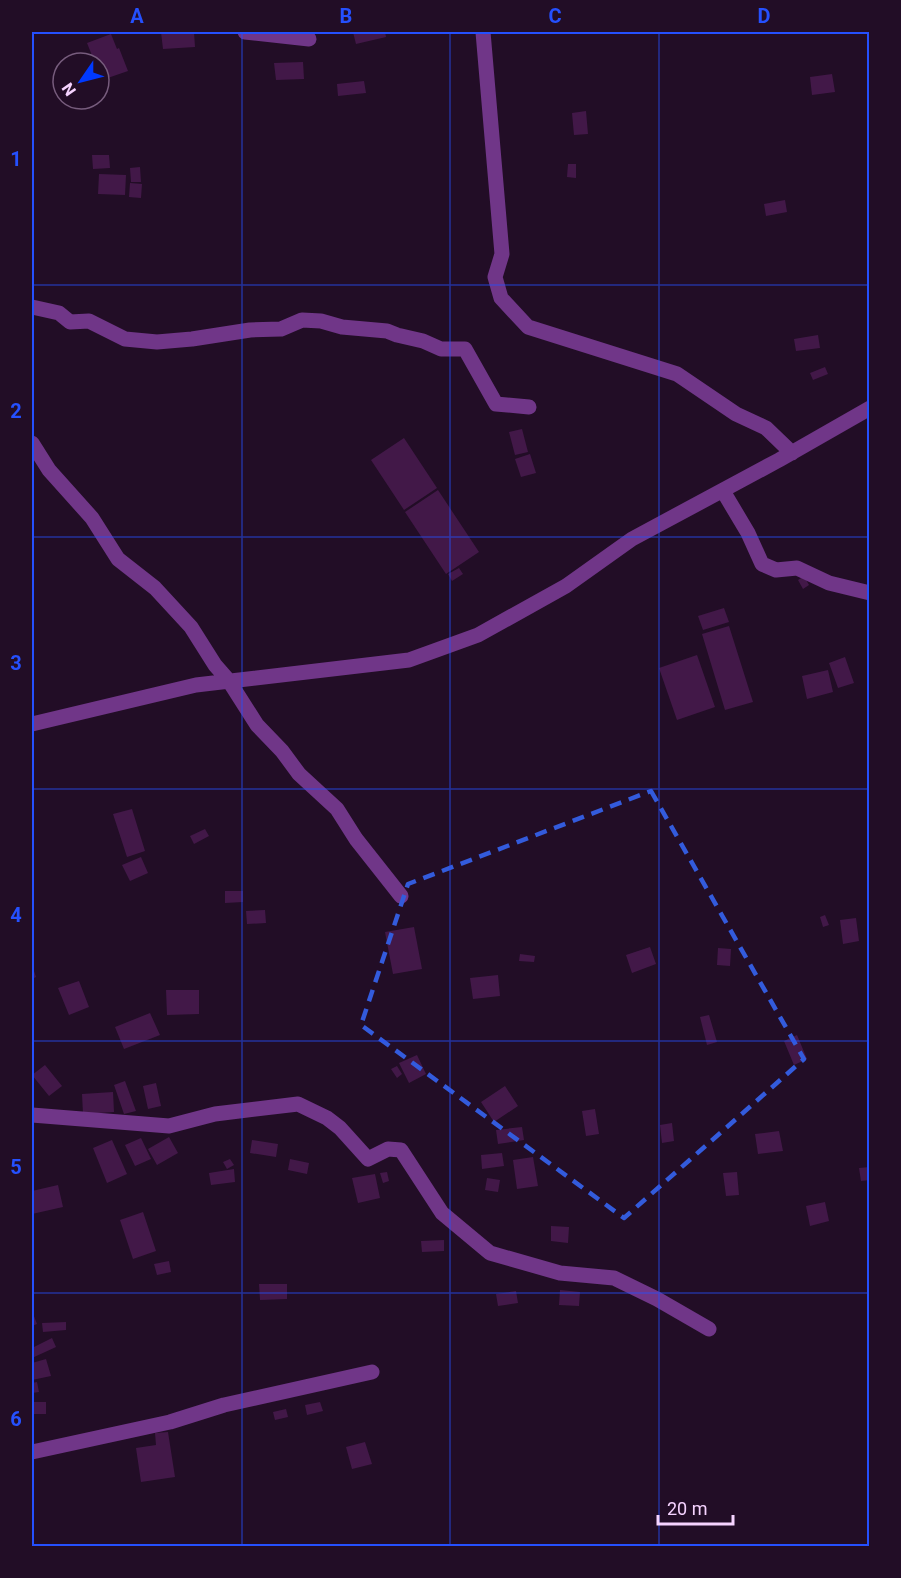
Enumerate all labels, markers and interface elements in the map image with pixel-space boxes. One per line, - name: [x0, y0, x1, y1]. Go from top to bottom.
- text: A: [130, 4, 144, 28]
- text: B: [340, 4, 352, 28]
- text: C: [548, 4, 562, 28]
- text: D: [758, 4, 771, 28]
- north arrow: [51, 51, 111, 111]
- text: N: [58, 79, 80, 99]
- text: 1: [10, 147, 22, 171]
- text: 2: [10, 399, 22, 423]
- text: 3: [10, 651, 22, 675]
- text: 4: [10, 903, 22, 927]
- text: 5: [10, 1155, 22, 1179]
- text: 6: [10, 1407, 22, 1431]
- scale bar: [658, 1488, 733, 1526]
- text: 20 m: [667, 1498, 707, 1519]

